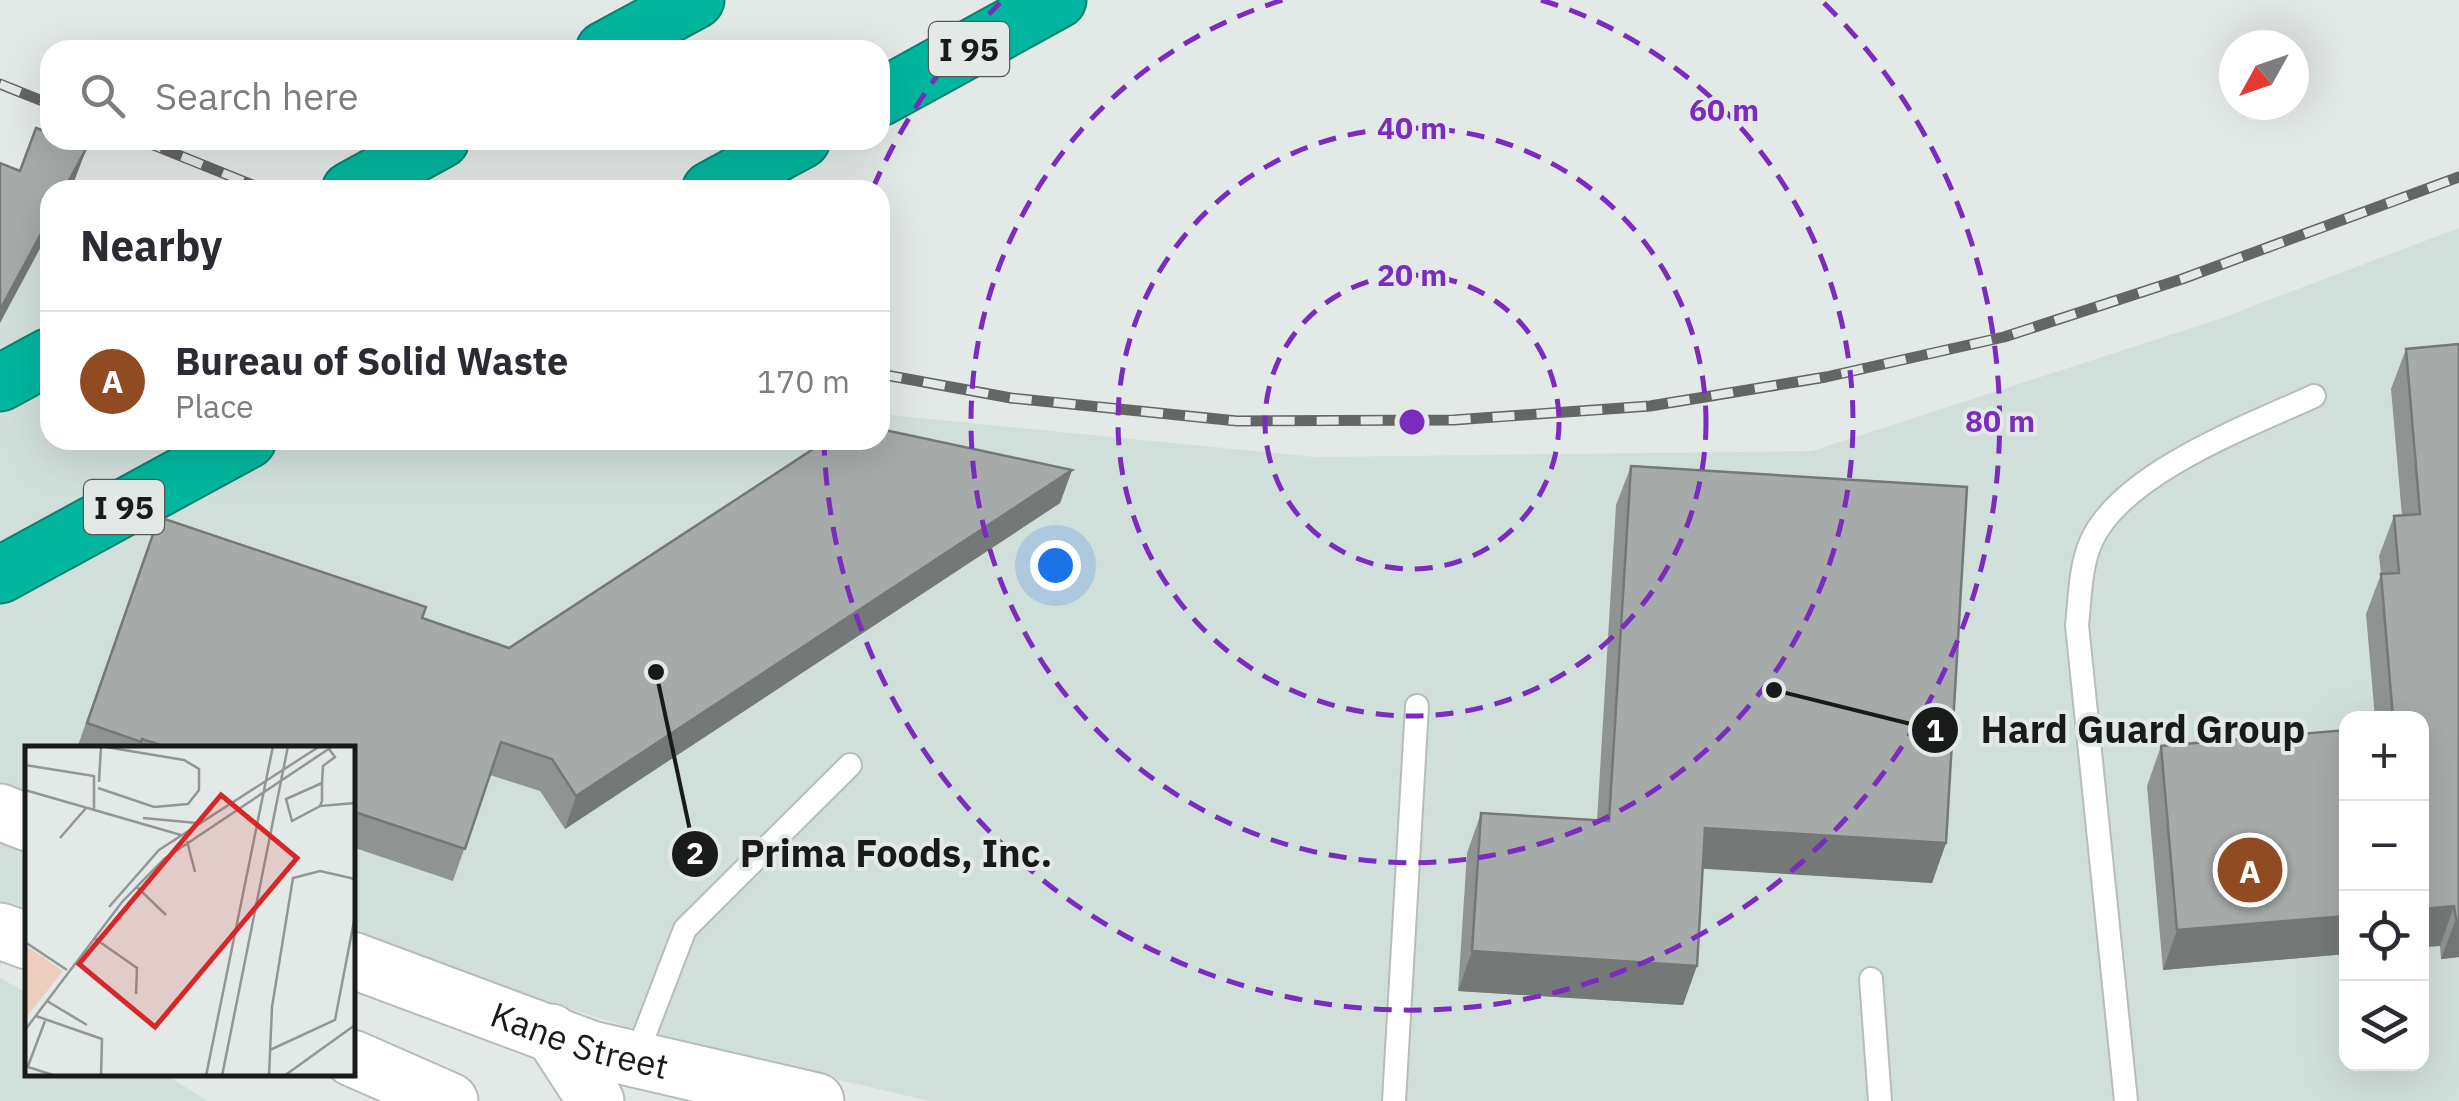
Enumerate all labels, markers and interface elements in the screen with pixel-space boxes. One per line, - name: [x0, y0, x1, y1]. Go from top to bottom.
- road number: I 95: [929, 22, 1009, 76]
- north arrow: [2219, 30, 2309, 120]
- search box: [40, 40, 890, 150]
- icon: search: [75, 68, 130, 123]
- text: Search here: [155, 71, 359, 120]
- text: 60 m: [1689, 90, 1759, 129]
- text: 40 m: [1377, 108, 1447, 147]
- text: Nearby: [80, 218, 222, 273]
- text: 20 m: [1377, 255, 1447, 294]
- text: Bureau of Solid Waste: [175, 336, 568, 385]
- text: A: [102, 360, 123, 402]
- text: 170 m: [757, 360, 850, 402]
- text: Place: [175, 385, 254, 427]
- text: 80 m: [1965, 401, 2035, 440]
- centre of rings: [1394, 404, 1430, 440]
- road number: I 95: [84, 480, 164, 534]
- your location: [1030, 540, 1081, 591]
- callout: Hard Guard Group: [1910, 696, 2325, 764]
- text: Hard Guard Group: [1981, 704, 2305, 753]
- text: 1: [1926, 710, 1944, 749]
- map controls: [2339, 711, 2429, 1071]
- button: +: [2339, 711, 2429, 801]
- inset map: [25, 746, 355, 1076]
- button: −: [2339, 801, 2429, 891]
- callout: Prima Foods, Inc.: [670, 820, 1073, 888]
- text: Prima Foods, Inc.: [740, 828, 1052, 877]
- pin: A: [2218, 832, 2282, 908]
- text: 2: [686, 833, 704, 872]
- button: locate: [2339, 891, 2429, 981]
- button: layers: [2339, 981, 2429, 1071]
- street label: Kane Street: [485, 991, 673, 1089]

